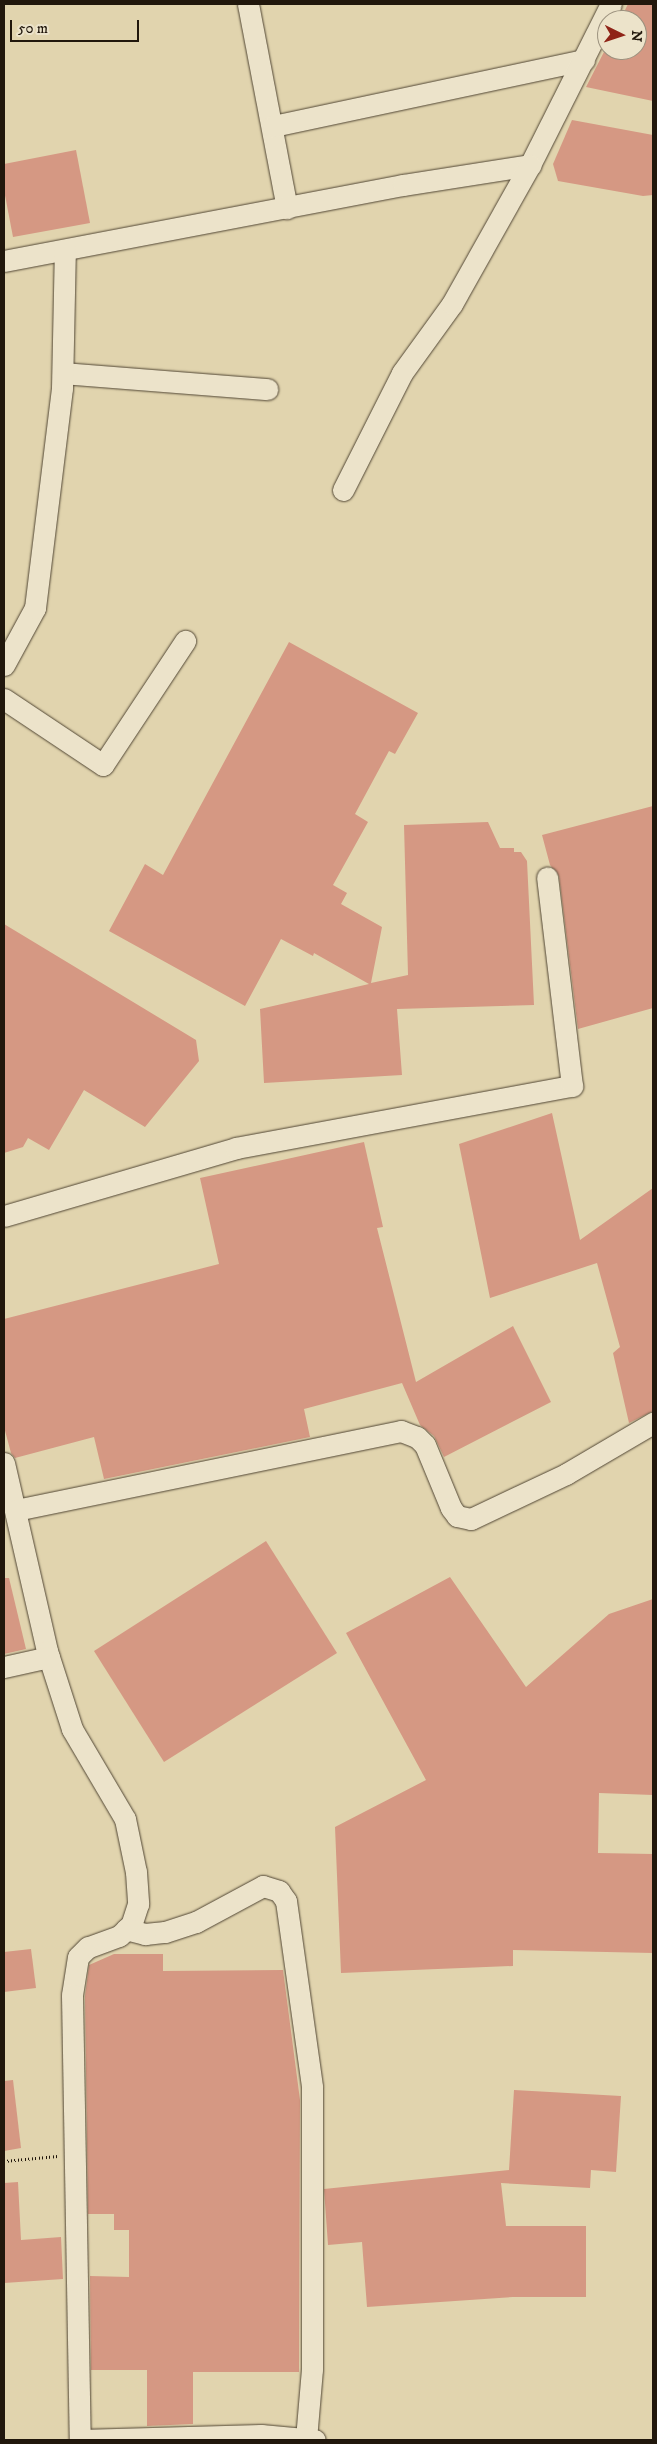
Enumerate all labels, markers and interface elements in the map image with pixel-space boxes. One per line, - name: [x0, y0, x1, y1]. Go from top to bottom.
- scale bar: [12, 10, 141, 42]
- north arrow: [597, 10, 647, 60]
- text: 50 m: [18, 19, 48, 38]
- text: N: [627, 30, 645, 42]

